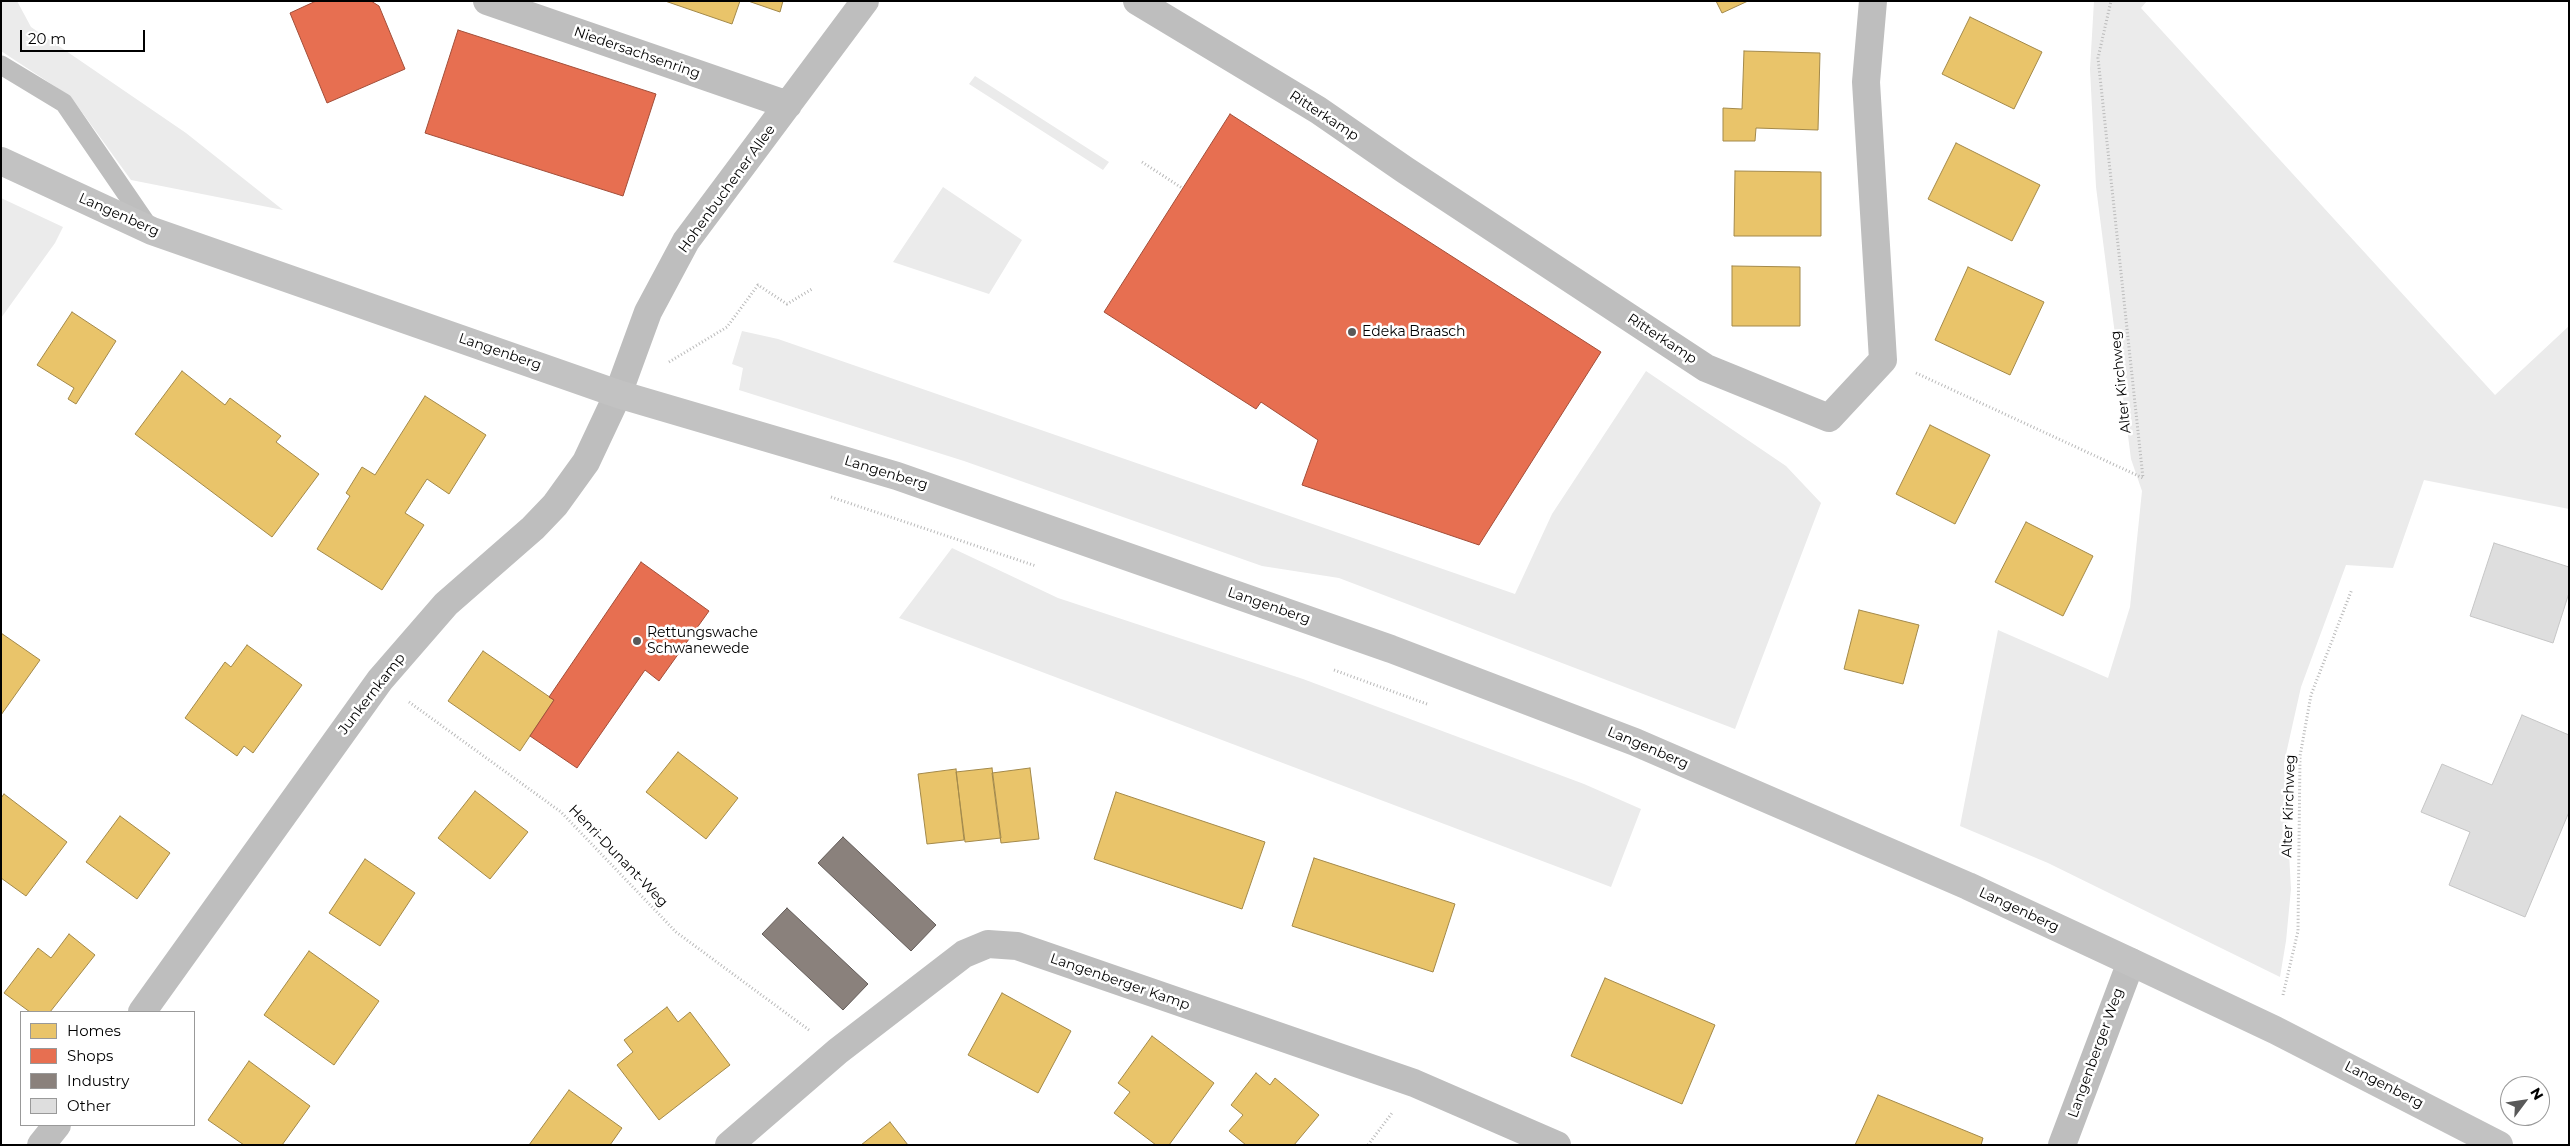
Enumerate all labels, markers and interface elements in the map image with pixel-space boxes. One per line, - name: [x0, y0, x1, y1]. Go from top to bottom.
- scale bar: [22, 20, 148, 52]
- street label: Niedersachsenring: [572, 23, 702, 83]
- text: 20 m: [28, 29, 66, 48]
- street label: Ritterkamp: [1286, 87, 1362, 145]
- street label: Hohenbuchener Allee: [675, 122, 779, 256]
- street label: Langenberg: [76, 190, 162, 240]
- street label: Ritterkamp: [1624, 310, 1700, 368]
- place label: Edeka Braasch: [1362, 324, 1466, 340]
- marker: Edeka Braasch: [1346, 326, 1358, 338]
- street label: Langenberg: [456, 330, 544, 374]
- street label: Alter Kirchweg: [2107, 330, 2135, 434]
- street label: Langenberg: [842, 452, 930, 494]
- street label: Langenberg: [1225, 584, 1313, 628]
- place label: Rettungswache Schwanewede: [647, 625, 758, 658]
- marker: Rettungswache Schwanewede: [631, 635, 643, 647]
- street label: Junkernkamp: [335, 650, 409, 738]
- street label: Langenberg: [1605, 723, 1691, 773]
- street label: Alter Kirchweg: [2279, 754, 2299, 858]
- street label: Henri-Dunant-Weg: [565, 801, 671, 911]
- street label: Langenberg: [1976, 884, 2062, 936]
- street label: Langenberger Kamp: [1048, 950, 1192, 1014]
- street label: Langenberger Weg: [2065, 986, 2127, 1120]
- legend: [20, 1011, 195, 1126]
- text: Homes: [67, 1021, 121, 1040]
- text: Shops: [67, 1046, 113, 1065]
- street label: Langenberg: [2342, 1058, 2426, 1112]
- text: Industry: [67, 1071, 129, 1090]
- north arrow: [2500, 1076, 2550, 1126]
- text: N: [2526, 1084, 2548, 1103]
- text: Other: [67, 1096, 111, 1115]

